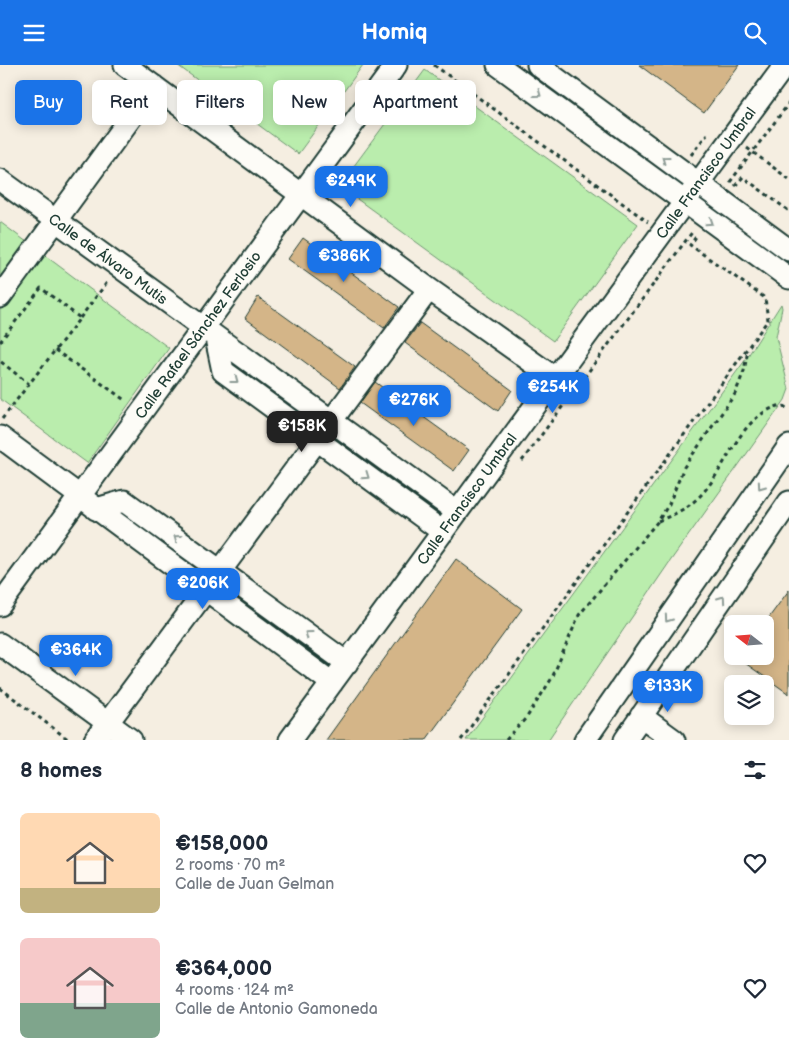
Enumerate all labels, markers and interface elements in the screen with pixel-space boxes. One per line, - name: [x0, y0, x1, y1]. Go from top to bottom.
- icon: menu: [20, 19, 48, 47]
- text: Homiq: [362, 19, 427, 46]
- icon: search: [741, 19, 769, 47]
- chip: Buy: [15, 80, 82, 125]
- chip: Rent: [92, 80, 167, 125]
- chip: Filters: [177, 80, 263, 125]
- chip: New: [273, 80, 345, 125]
- chip: Apartment: [355, 80, 476, 125]
- one-way arrow: [532, 88, 542, 97]
- street label: Calle Francisco Umbral: [652, 104, 761, 243]
- one-way arrow: [662, 156, 671, 165]
- pin: €249K: [316, 165, 386, 208]
- text: €249K: [326, 172, 376, 191]
- street label: Calle de Álvaro Mutis: [44, 210, 172, 309]
- one-way arrow: [705, 215, 714, 225]
- pin: €386K: [309, 241, 379, 283]
- text: €386K: [318, 247, 370, 266]
- street label: Calle Rafael Sánchez Ferlosio: [131, 248, 266, 423]
- pin: €254K: [518, 371, 588, 414]
- one-way arrow: [229, 374, 238, 382]
- text: €254K: [527, 378, 579, 397]
- pin: €276K: [379, 385, 449, 427]
- text: €276K: [389, 391, 439, 410]
- pin: €158K: [267, 411, 337, 453]
- text: €158K: [278, 417, 326, 436]
- street label: Calle Francisco Umbral: [413, 430, 522, 569]
- one-way arrow: [360, 470, 370, 479]
- one-way arrow: [758, 480, 767, 490]
- one-way arrow: [173, 535, 183, 544]
- pin: €206K: [168, 567, 238, 610]
- text: €206K: [177, 574, 229, 593]
- one-way arrow: [716, 595, 725, 605]
- one-way arrow: [665, 613, 674, 623]
- north arrow: [724, 615, 774, 665]
- map controls: [724, 615, 774, 725]
- one-way arrow: [304, 631, 314, 640]
- pin: €364K: [41, 635, 111, 677]
- text: €364K: [50, 641, 102, 660]
- pin: €133K: [633, 671, 703, 713]
- button: layers: [724, 675, 774, 725]
- text: €133K: [644, 677, 692, 696]
- icon: filters: [741, 756, 769, 784]
- text: 8 homes: [20, 758, 102, 783]
- text: €158,000: [175, 831, 268, 856]
- icon: home: [60, 833, 120, 893]
- icon: heart: [741, 849, 769, 877]
- text: 2 rooms · 70 m²: [175, 856, 285, 875]
- text: Calle de Juan Gelman: [175, 875, 334, 894]
- text: €364,000: [175, 956, 272, 981]
- icon: home: [60, 958, 120, 1018]
- icon: heart: [741, 974, 769, 1002]
- text: 4 rooms · 124 m²: [175, 981, 294, 1000]
- text: Calle de Antonio Gamoneda: [175, 1000, 378, 1019]

